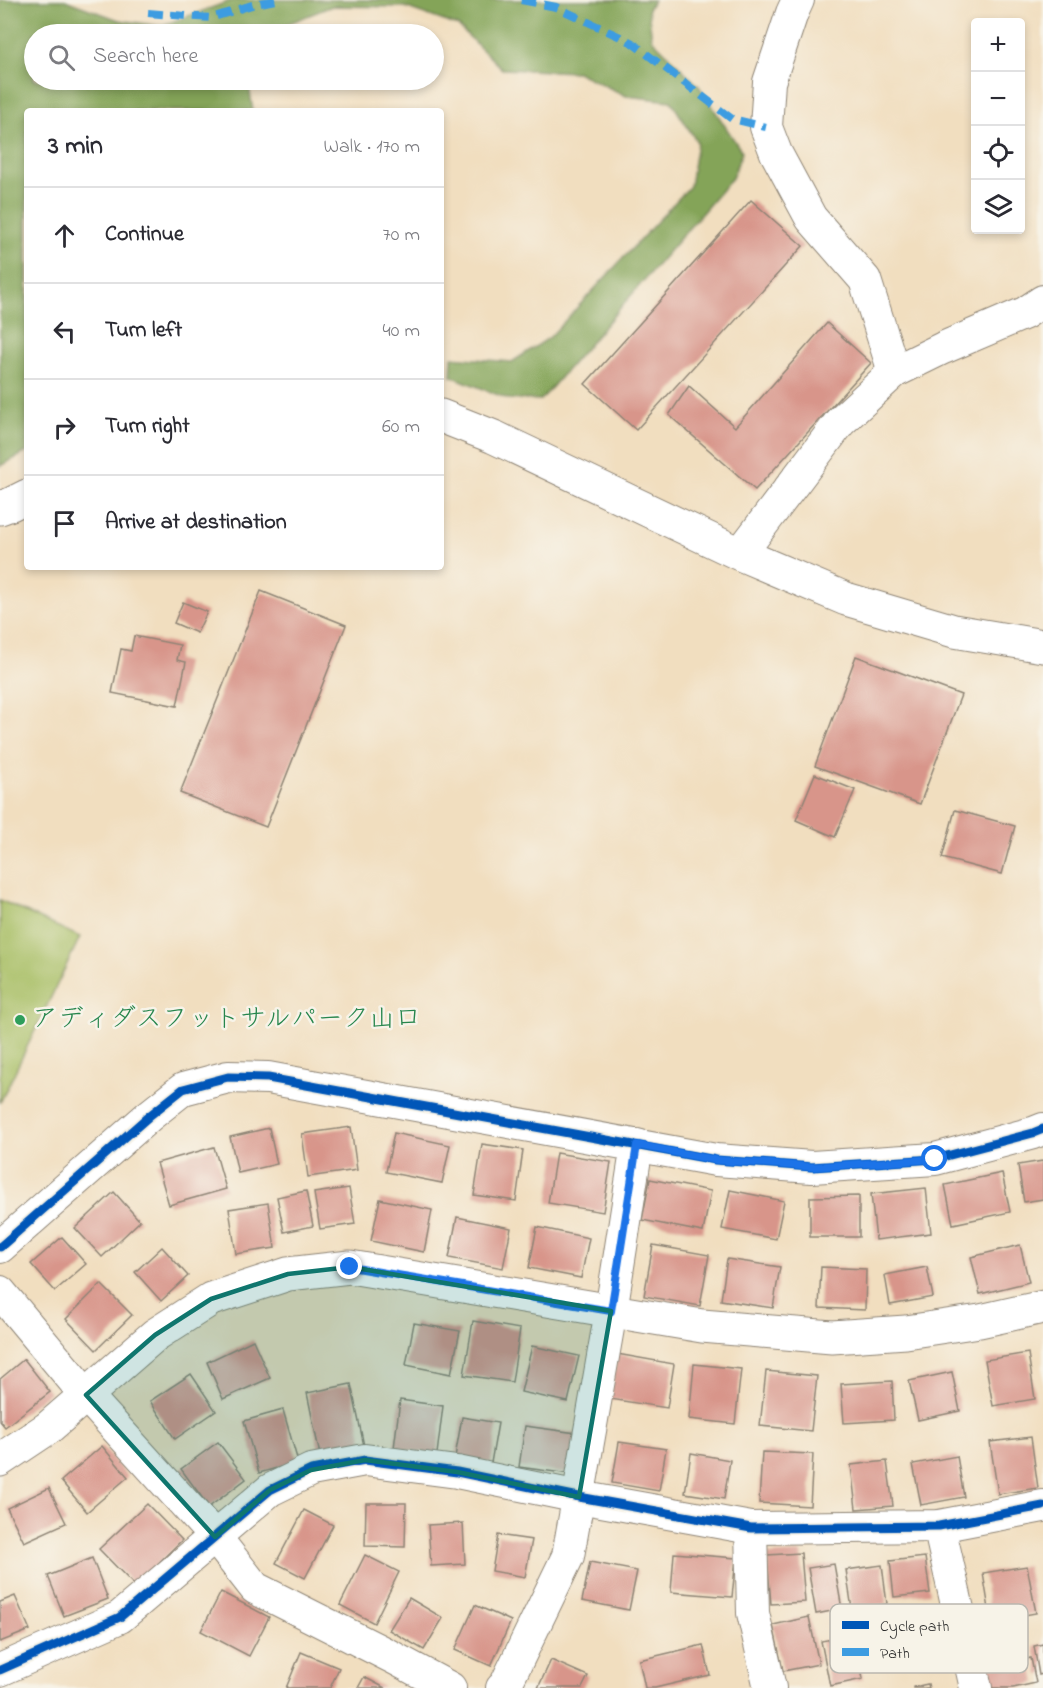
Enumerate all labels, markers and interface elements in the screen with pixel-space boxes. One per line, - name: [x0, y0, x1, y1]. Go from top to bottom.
- map controls: [971, 18, 1025, 234]
- button: +: [971, 18, 1025, 72]
- search box: [24, 24, 444, 90]
- icon: search: [45, 41, 78, 74]
- text: Search here: [93, 41, 198, 73]
- button: −: [971, 72, 1025, 126]
- button: locate: [971, 126, 1025, 180]
- text: 3 min: [48, 128, 103, 166]
- text: Walk · 170 m: [324, 133, 420, 162]
- button: layers: [971, 180, 1025, 234]
- icon: ahead: [48, 219, 81, 252]
- text: Continue: [105, 219, 184, 251]
- text: 70 m: [383, 221, 420, 250]
- icon: left: [48, 315, 81, 348]
- text: Turn left: [105, 315, 182, 347]
- text: 40 m: [383, 317, 420, 346]
- icon: right: [48, 411, 81, 444]
- text: Turn right: [105, 411, 190, 443]
- text: 60 m: [382, 413, 420, 442]
- icon: arrive: [48, 507, 81, 540]
- text: Arrive at destination: [105, 507, 287, 539]
- place label: アディダスフットサルパーク山口: [32, 1001, 421, 1039]
- marker: アディダスフットサルパーク山口: [13, 1013, 27, 1027]
- route start: [921, 1145, 947, 1171]
- route end: [336, 1253, 362, 1279]
- legend: [830, 1604, 1028, 1673]
- text: Cycle path: [880, 1615, 949, 1639]
- text: Path: [880, 1642, 910, 1666]

